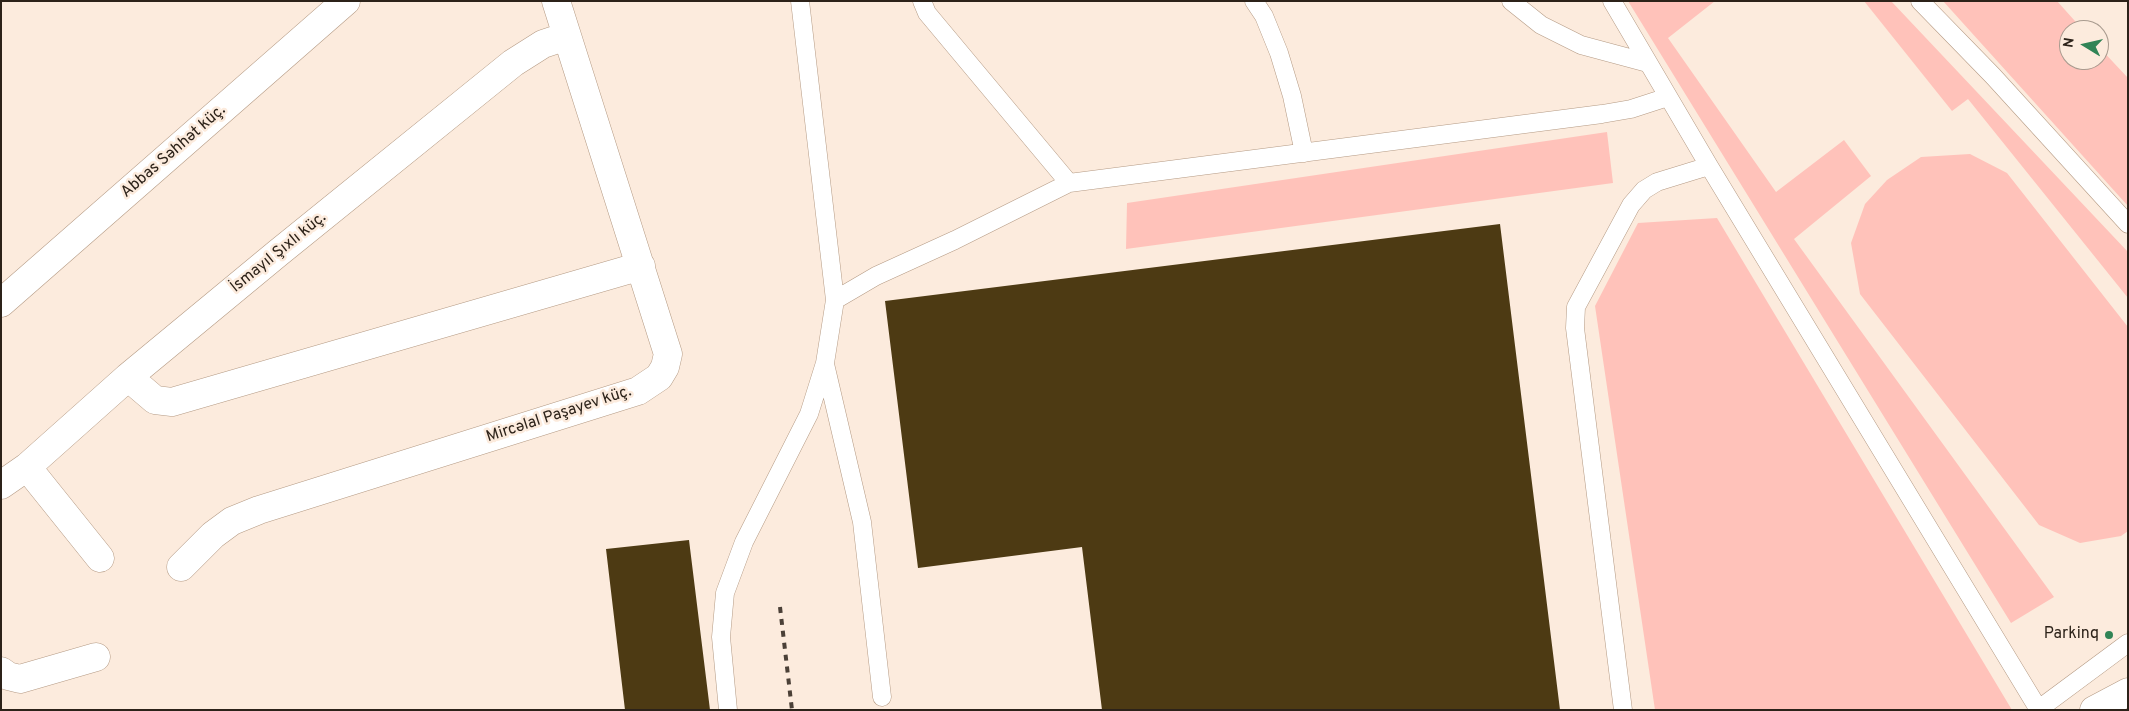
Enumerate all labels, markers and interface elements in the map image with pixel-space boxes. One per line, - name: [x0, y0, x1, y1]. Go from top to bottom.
- north arrow: [2059, 20, 2109, 70]
- text: N: [2060, 36, 2079, 49]
- street label: Abbas Səhhət küç.: [118, 101, 230, 203]
- street label: İsmayıl Şıxlı küç.: [227, 209, 331, 297]
- street label: Mircəlal Paşayev küç.: [484, 382, 634, 448]
- place label: Parkinq: [2044, 625, 2099, 645]
- marker: Parkinq: [2103, 629, 2115, 641]

